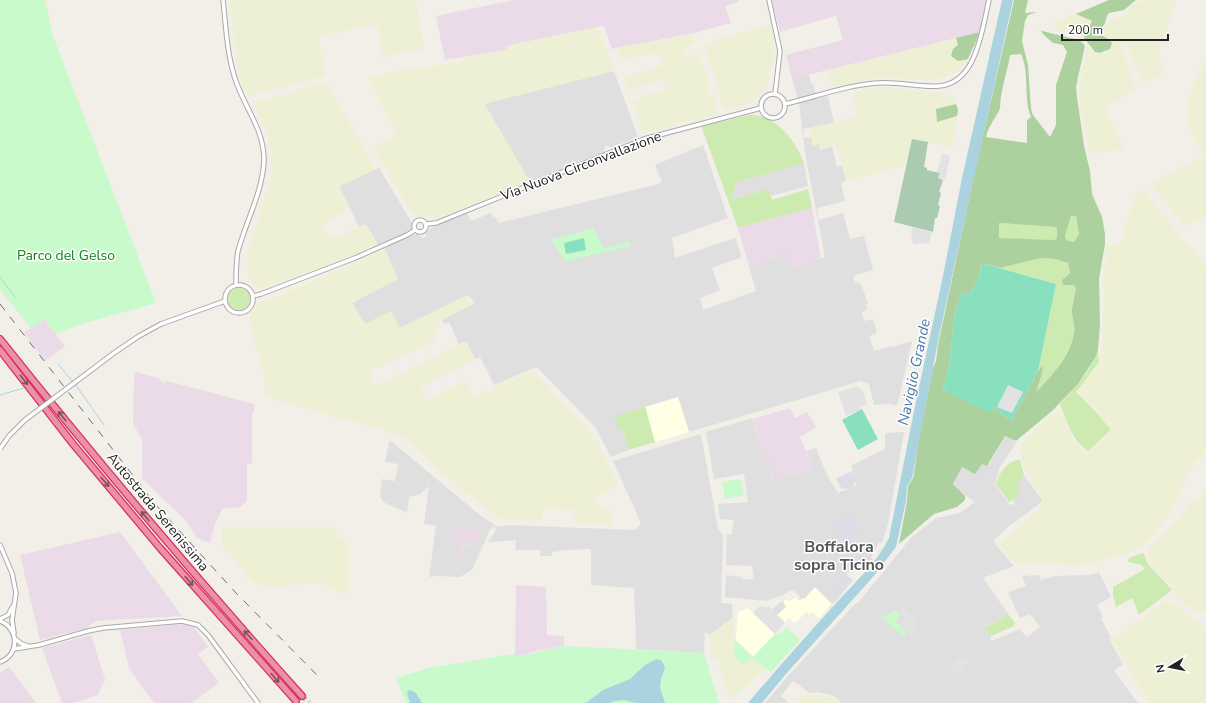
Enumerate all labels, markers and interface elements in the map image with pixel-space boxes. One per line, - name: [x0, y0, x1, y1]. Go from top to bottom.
- scale bar: [1062, 16, 1168, 42]
- text: 200 m: [1068, 22, 1103, 38]
- street label: Via Nuova Circonvallazione: [497, 127, 664, 206]
- park label: Parco del Gelso: [17, 246, 115, 265]
- water label: Naviglio Grande: [893, 317, 935, 427]
- one-way arrow: [20, 375, 28, 386]
- one-way arrow: [58, 410, 67, 421]
- street label: Autostrada Serenissima: [103, 449, 213, 575]
- one-way arrow: [101, 477, 110, 487]
- one-way arrow: [140, 511, 149, 521]
- district label: Boffalora sopra Ticino: [794, 536, 884, 576]
- one-way arrow: [184, 576, 193, 587]
- one-way arrow: [244, 630, 253, 641]
- north arrow: [1150, 647, 1190, 687]
- text: N: [1153, 663, 1169, 674]
- one-way arrow: [271, 673, 280, 684]

